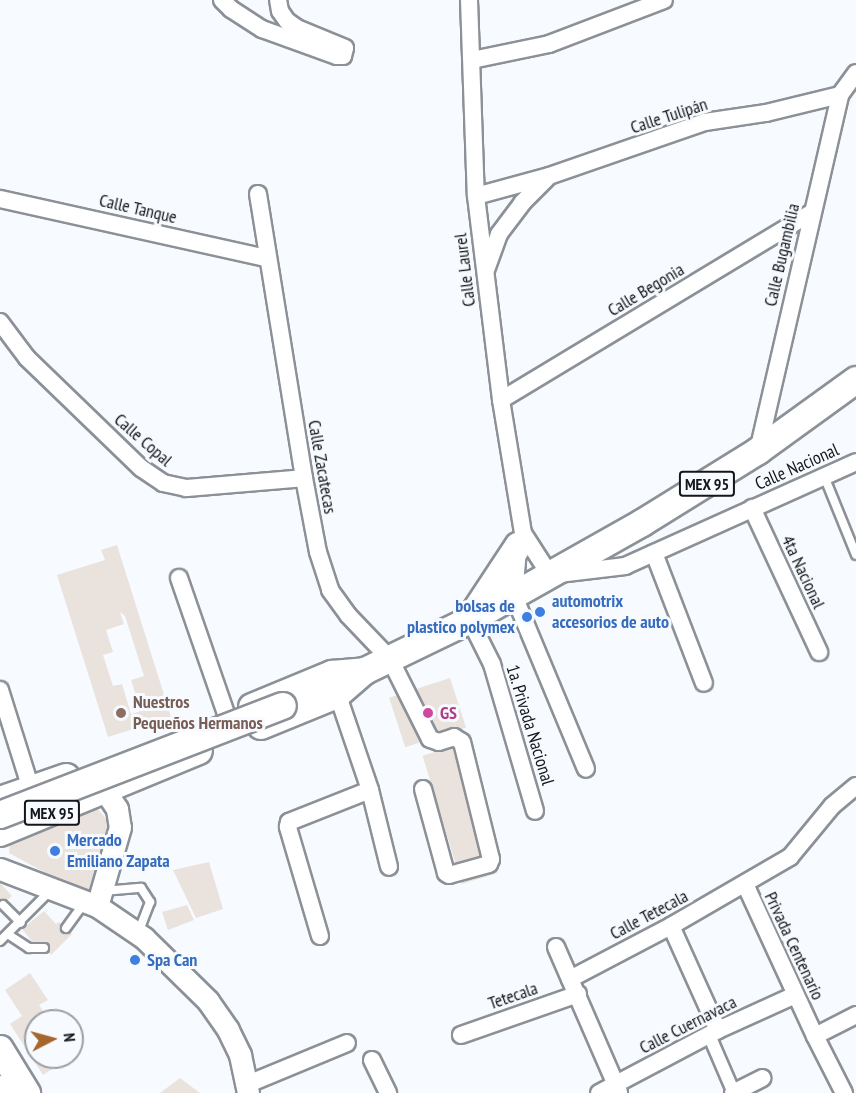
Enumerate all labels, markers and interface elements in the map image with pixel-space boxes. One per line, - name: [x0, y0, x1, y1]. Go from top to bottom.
- street label: Calle Tulipán: [628, 93, 710, 139]
- street label: Calle Tanque: [97, 190, 179, 228]
- street label: Calle Bugambilia: [760, 201, 804, 309]
- street label: Calle Laurel: [450, 232, 480, 308]
- street label: Calle Begonia: [604, 259, 688, 321]
- street label: Calle Copal: [110, 409, 176, 471]
- street label: Calle Zacatecas: [303, 418, 341, 516]
- street label: Calle Nacional: [752, 439, 842, 495]
- road number: MEX 95: [678, 471, 736, 497]
- street label: 4ta Nacional: [777, 532, 829, 612]
- place label: automotrix accesorios de auto: [552, 591, 669, 634]
- place label: bolsas de plastico polymex: [407, 596, 515, 638]
- marker: automotrix accesorios de auto: [533, 605, 547, 619]
- marker: bolsas de plastico polymex: [520, 610, 534, 624]
- street label: 1a. Privada Nacional: [501, 662, 559, 788]
- place label: Nuestros Pequeños Hermanos: [133, 692, 263, 734]
- place label: GS: [440, 702, 457, 724]
- marker: Nuestros Pequeños Hermanos: [114, 706, 128, 720]
- marker: GS: [421, 706, 435, 720]
- road number: MEX 95: [23, 800, 80, 826]
- place label: Mercado Emiliano Zapata: [67, 830, 170, 872]
- marker: Mercado Emiliano Zapata: [48, 844, 62, 858]
- street label: Calle Tetecala: [606, 885, 692, 945]
- street label: Privada Centenario: [760, 889, 828, 1003]
- place label: Spa Can: [147, 949, 198, 971]
- marker: Spa Can: [128, 953, 142, 967]
- street label: Tetecala: [486, 978, 540, 1014]
- street label: Calle Cuernavaca: [636, 991, 740, 1059]
- north arrow: [24, 1009, 84, 1069]
- text: N: [60, 1032, 80, 1043]

